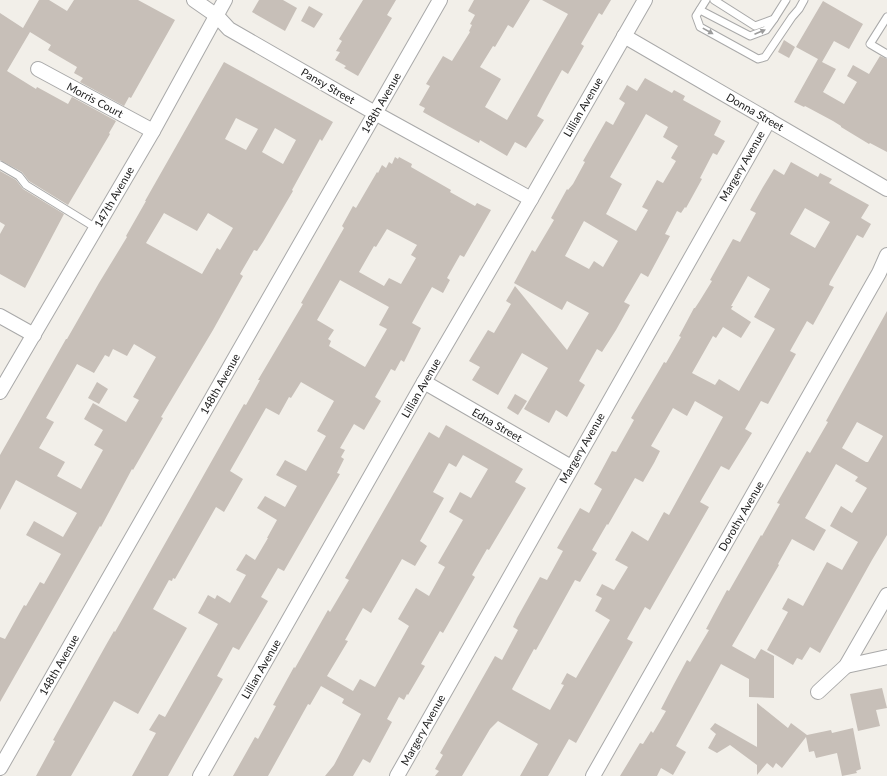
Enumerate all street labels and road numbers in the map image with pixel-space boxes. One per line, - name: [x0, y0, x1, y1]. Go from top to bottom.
- street label: Pansy Street: [299, 65, 357, 106]
- street label: 148th Avenue: [358, 70, 403, 135]
- street label: Lillian Avenue: [560, 75, 605, 139]
- street label: Morris Court: [65, 79, 126, 120]
- street label: Donna Street: [724, 90, 786, 133]
- street label: Margery Avenue: [716, 128, 767, 203]
- street label: 147th Avenue: [91, 164, 136, 229]
- street label: 148th Avenue: [197, 351, 242, 416]
- street label: Lillian Avenue: [398, 356, 443, 420]
- street label: Edna Street: [470, 405, 525, 444]
- street label: Margery Avenue: [556, 410, 607, 485]
- street label: Dorothy Avenue: [715, 478, 766, 553]
- street label: 148th Avenue: [36, 632, 81, 697]
- street label: Lillian Avenue: [238, 637, 283, 701]
- street label: Margery Avenue: [398, 692, 448, 768]

